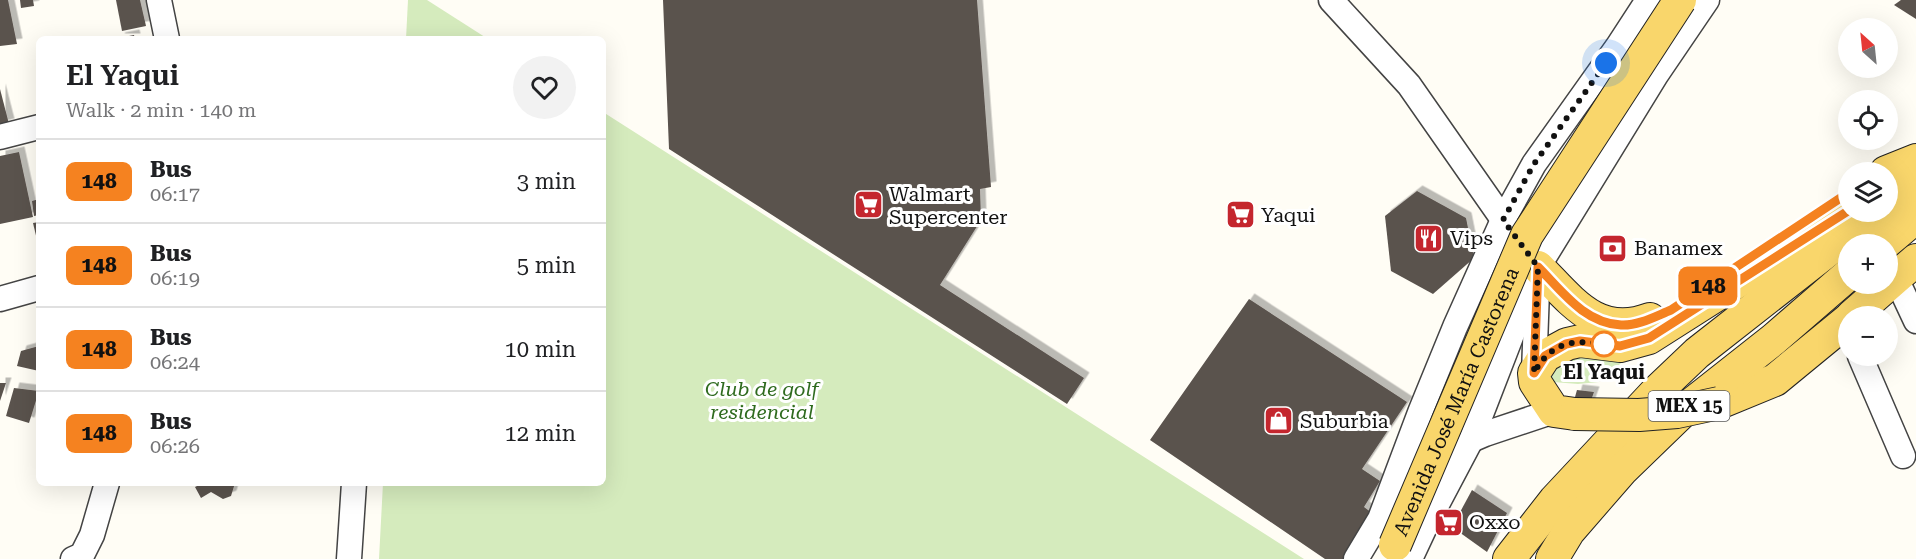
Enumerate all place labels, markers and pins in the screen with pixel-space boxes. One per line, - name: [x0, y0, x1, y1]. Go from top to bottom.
- place label: Walmart Supercenter: [889, 182, 1008, 229]
- supermarket icon: Walmart Supercenter: [852, 189, 884, 221]
- supermarket icon: Yaqui: [1224, 199, 1256, 231]
- place label: Yaqui: [1261, 203, 1315, 227]
- restaurant icon: Vips: [1413, 222, 1445, 254]
- place label: Vips: [1450, 226, 1493, 250]
- bank icon: Banamex: [1597, 232, 1629, 264]
- place label: Banamex: [1634, 236, 1723, 260]
- marker: El Yaqui: [1591, 331, 1617, 357]
- place label: El Yaqui: [1563, 360, 1645, 384]
- shop icon: Suburbia: [1263, 405, 1295, 437]
- place label: Suburbia: [1300, 409, 1389, 433]
- supermarket icon: Oxxo: [1432, 506, 1464, 538]
- place label: Oxxo: [1469, 510, 1520, 534]

